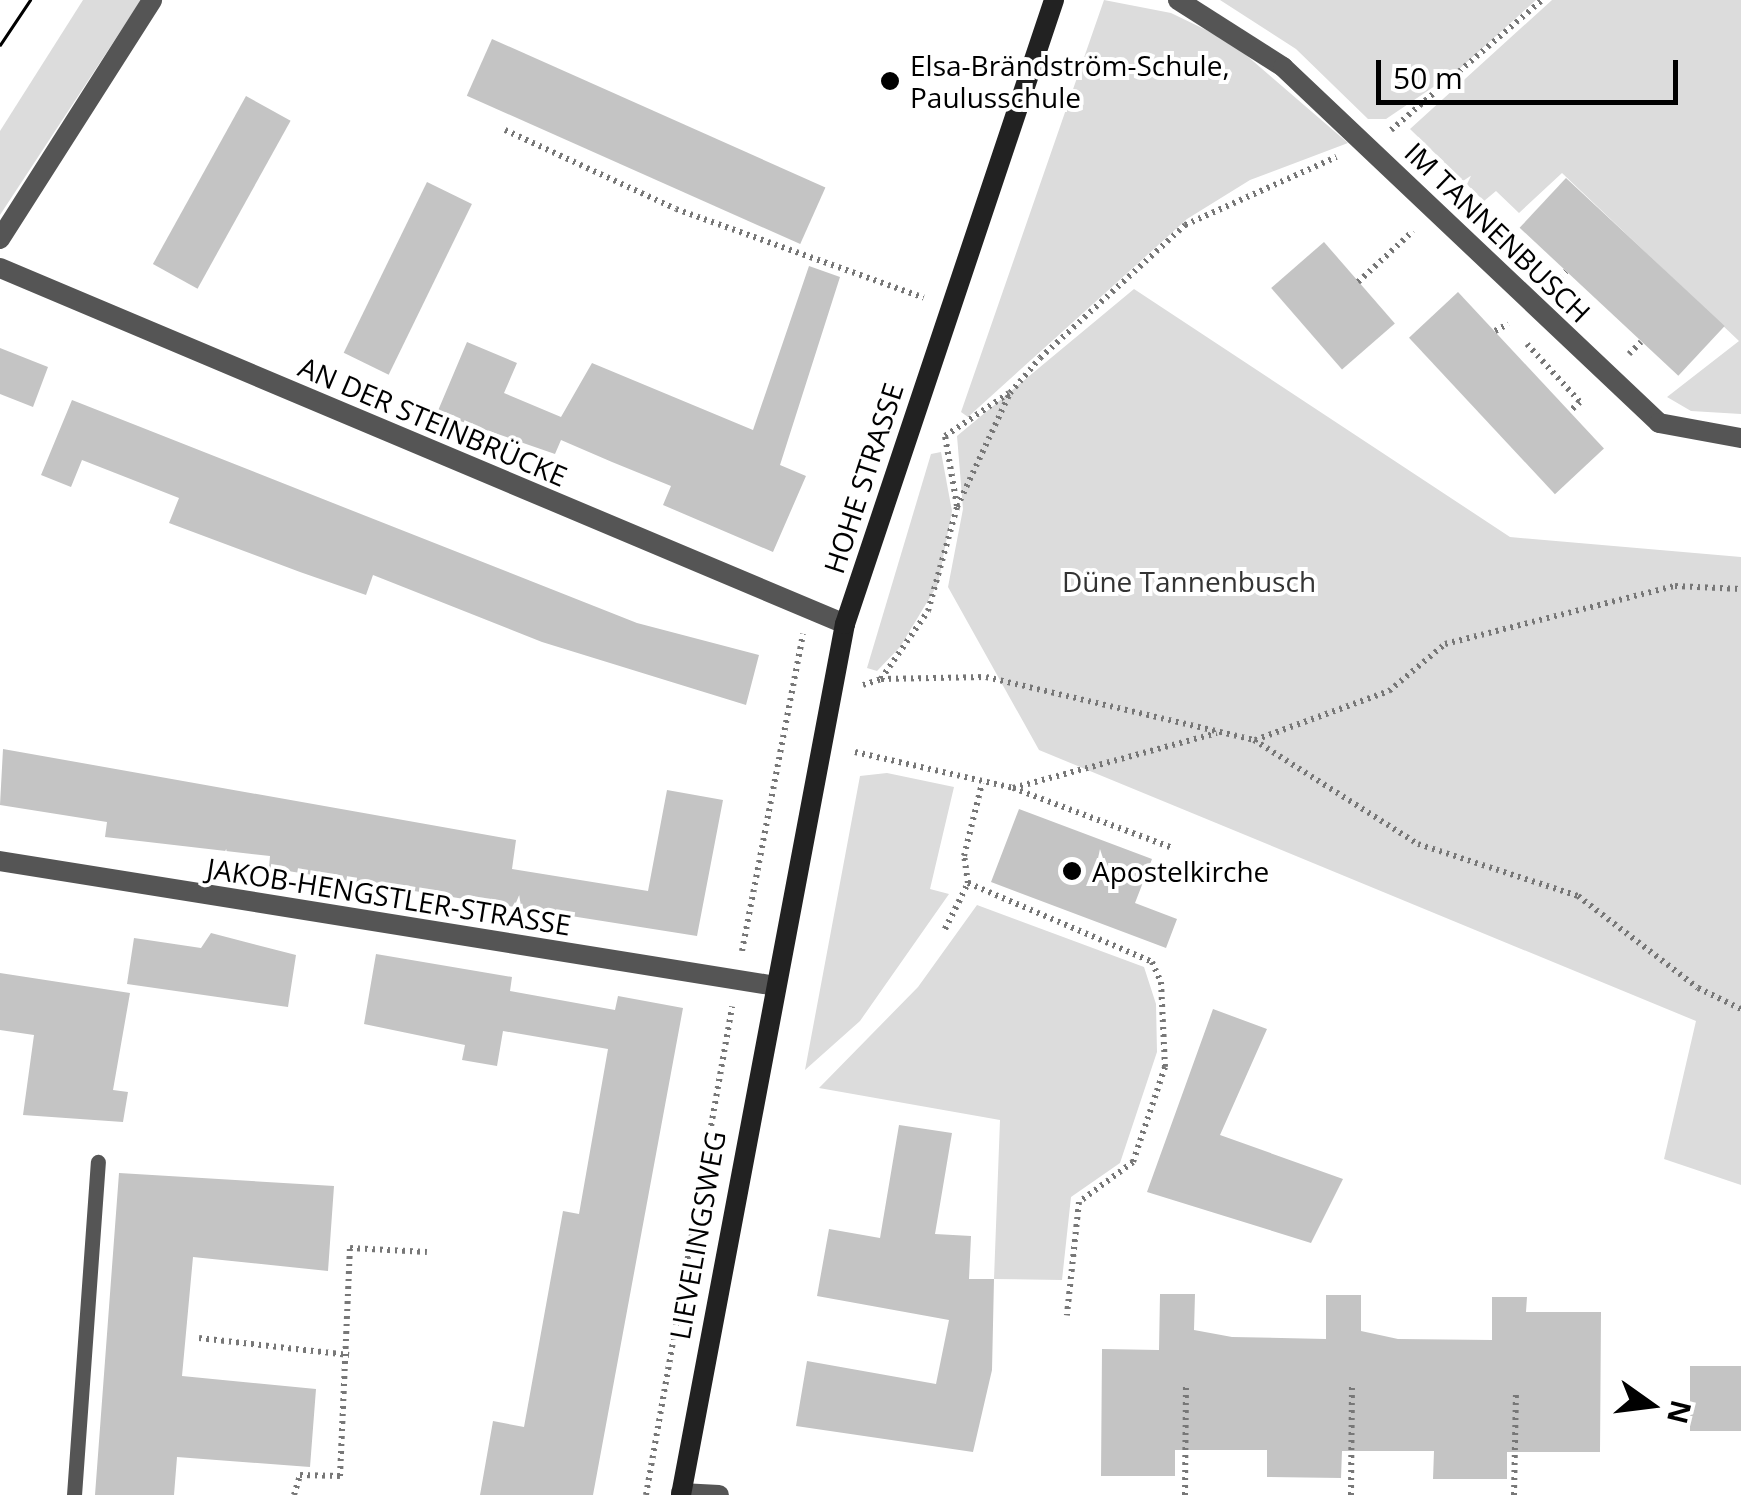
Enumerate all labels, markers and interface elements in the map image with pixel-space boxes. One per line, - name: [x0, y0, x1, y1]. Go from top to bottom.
- scale bar: [1381, 40, 1684, 102]
- place label: Elsa-Brändström-Schule, Paulusschule: [910, 48, 1230, 114]
- text: 50 m: [1393, 57, 1463, 98]
- marker: Elsa-Brändström-Schule, Paulusschule: [879, 70, 901, 92]
- street label: IM TANNENBUSCH: [1398, 135, 1598, 329]
- street label: AN DER STEINBRÜCKE: [294, 349, 572, 493]
- street label: HOHE STRASSE: [816, 379, 910, 577]
- park label: Düne Tannenbusch: [1062, 564, 1316, 598]
- street label: JAKOB-HENGSTLER-STRASSE: [205, 851, 573, 941]
- place label: Apostelkirche: [1092, 854, 1269, 888]
- marker: Apostelkirche: [1061, 860, 1083, 882]
- street label: LIEVELINGSWEG: [662, 1128, 732, 1342]
- north arrow: [1601, 1355, 1701, 1455]
- text: N: [1659, 1397, 1701, 1428]

